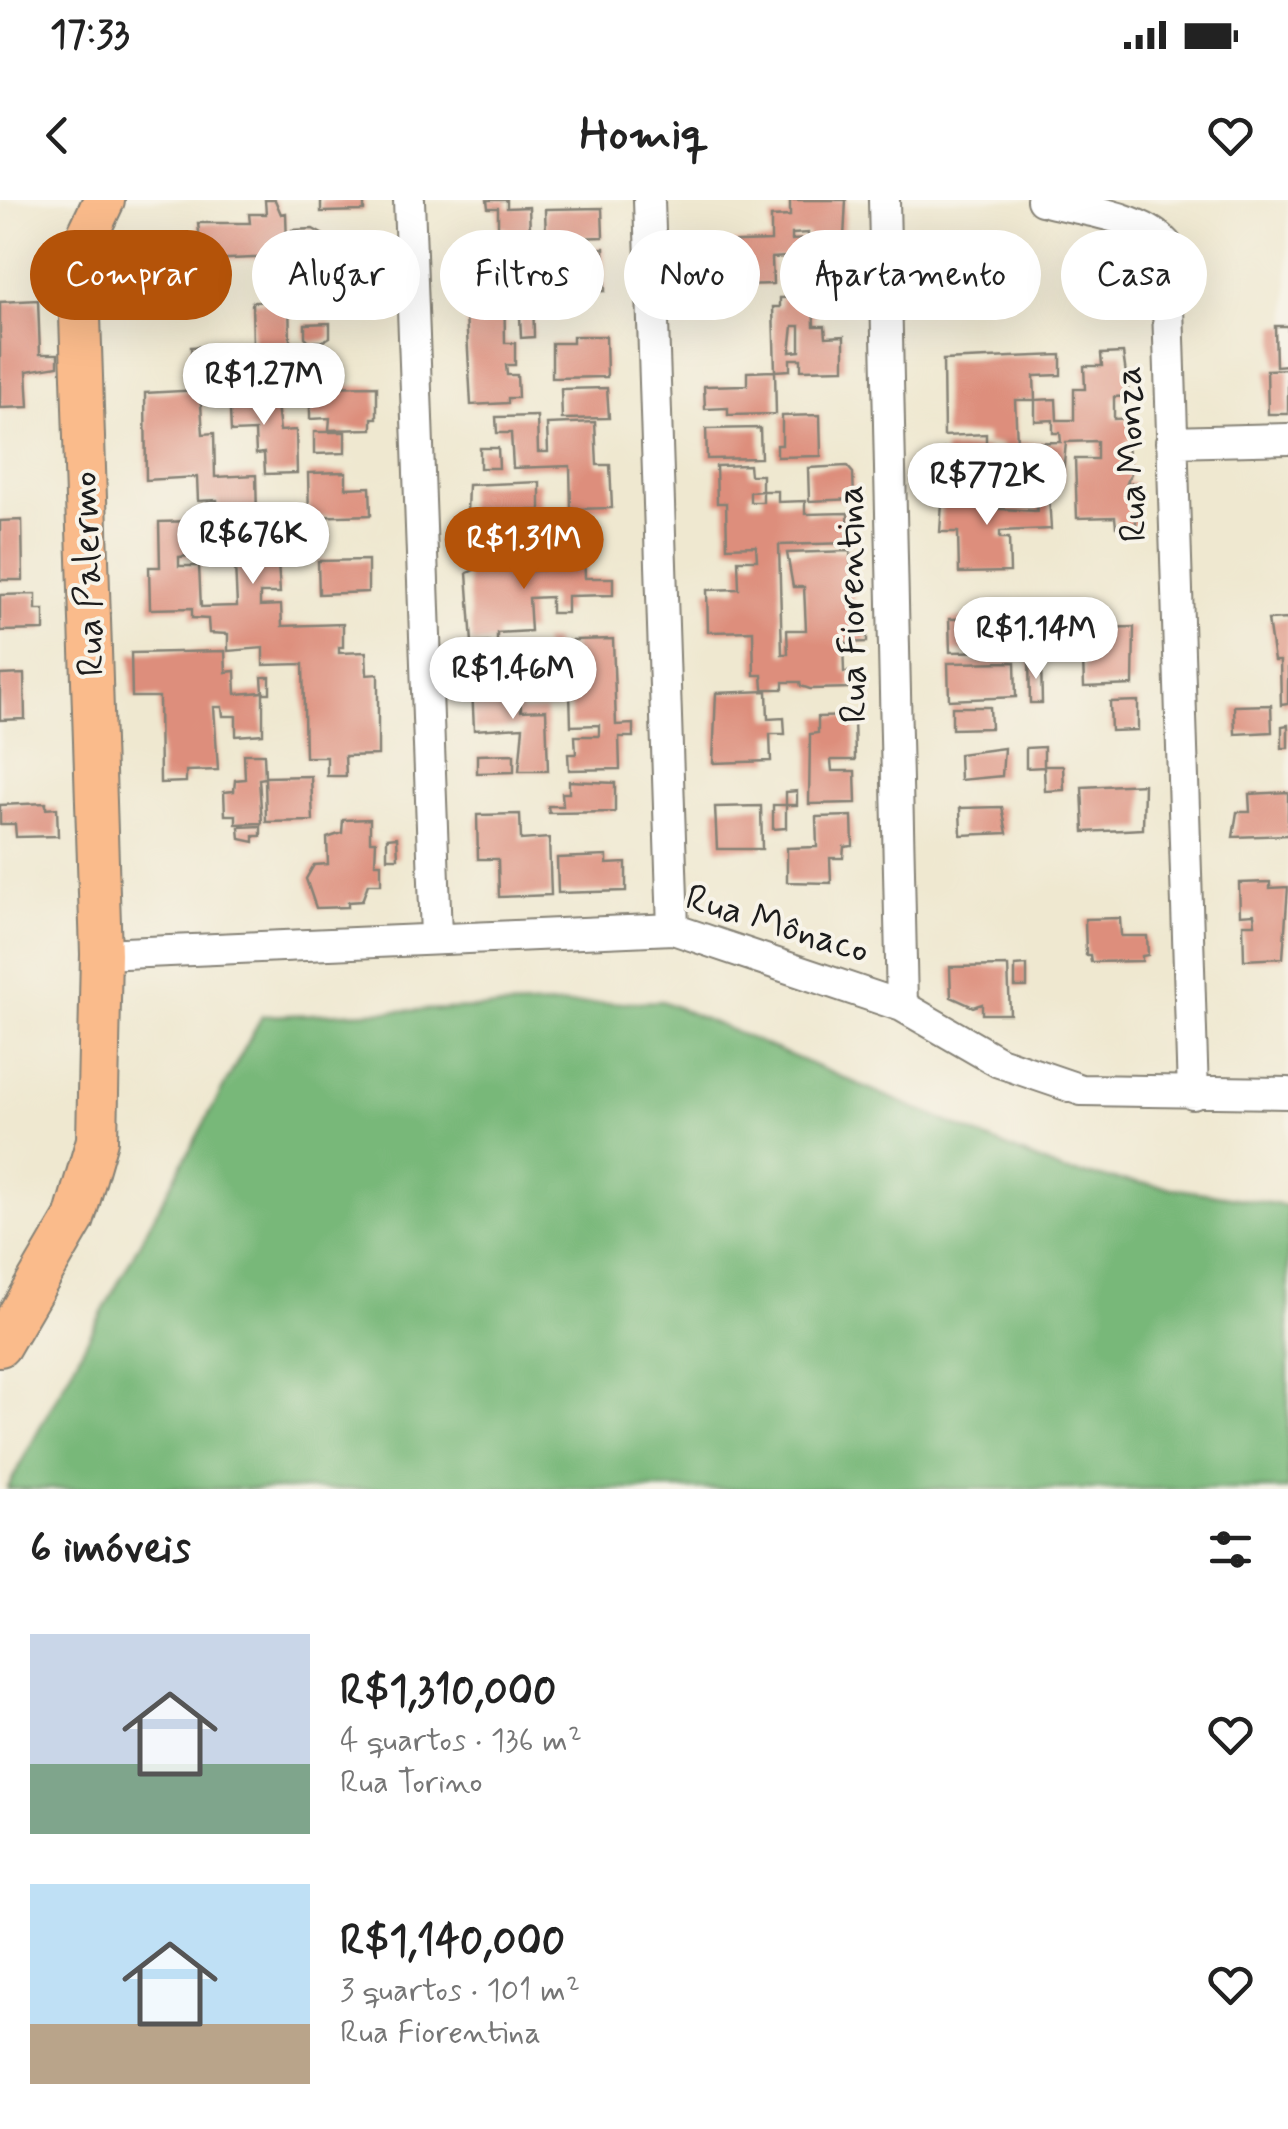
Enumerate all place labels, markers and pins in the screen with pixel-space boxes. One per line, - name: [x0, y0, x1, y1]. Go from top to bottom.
- pin: R$1.27M: [172, 343, 356, 428]
- pin: R$772K: [906, 443, 1068, 528]
- pin: R$676K: [172, 502, 334, 587]
- pin: R$1.31M: [432, 507, 616, 592]
- pin: R$1.14M: [944, 597, 1128, 682]
- pin: R$1.46M: [421, 637, 605, 722]

